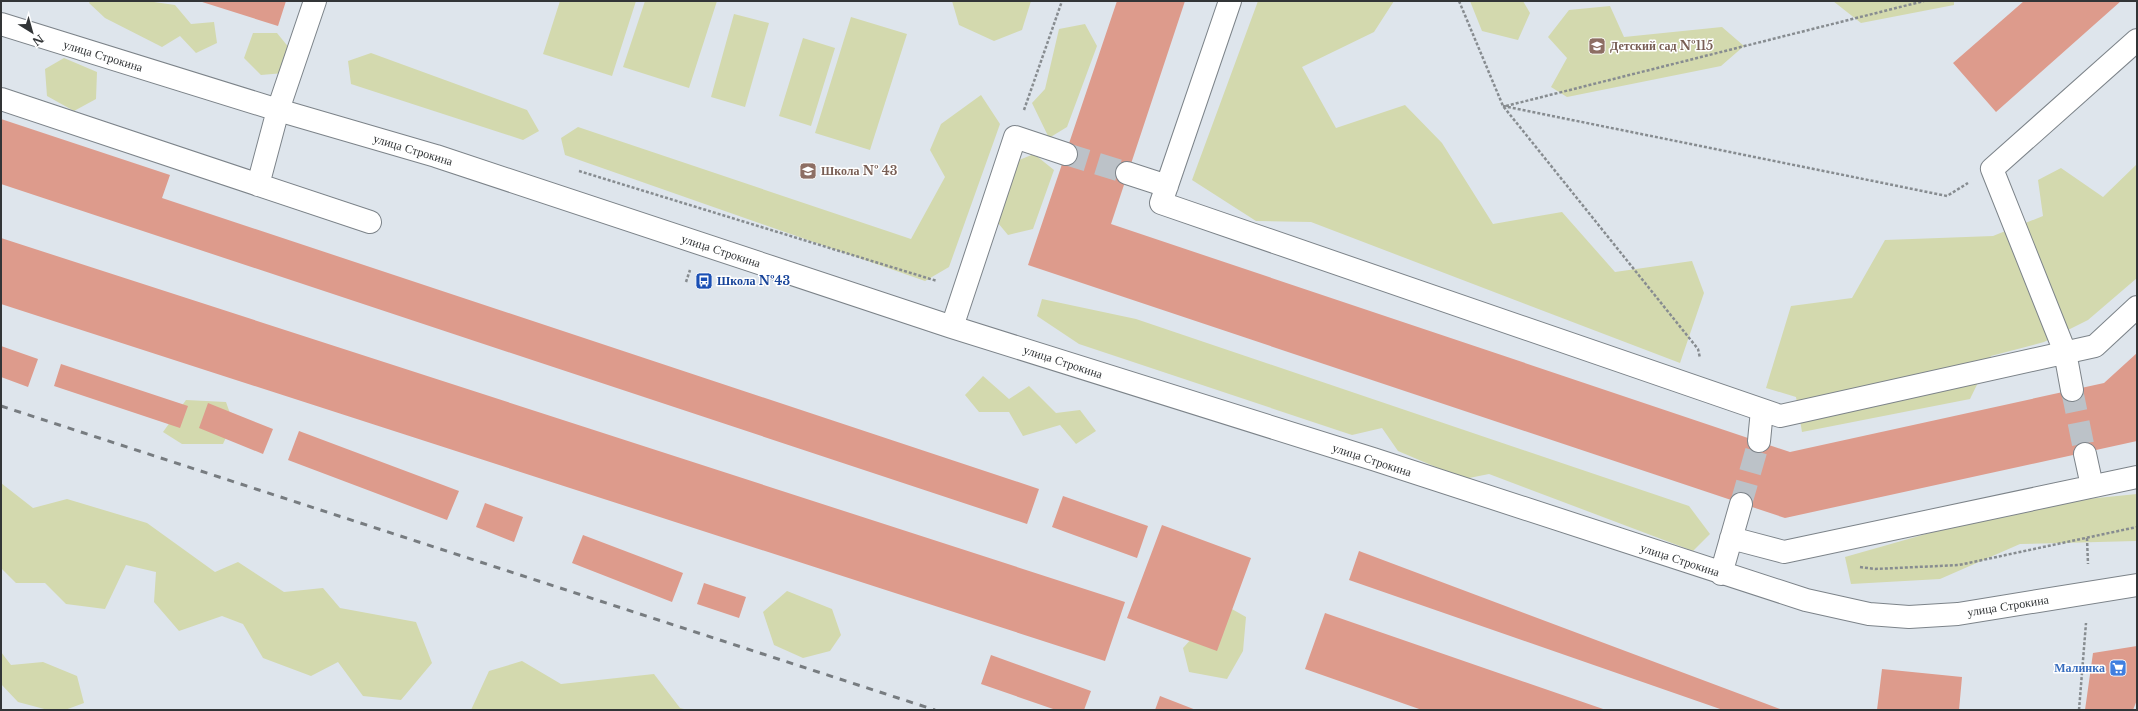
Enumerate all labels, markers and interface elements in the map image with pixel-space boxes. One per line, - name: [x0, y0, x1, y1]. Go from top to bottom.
- north arrow: [12, 12, 52, 52]
- text: N: [29, 31, 46, 49]
- street label: улица Строкина: [62, 36, 145, 75]
- school or university icon: Детский сад №115: [1587, 36, 1607, 56]
- place label: Детский сад №115: [1610, 38, 1713, 53]
- street label: улица Строкина: [372, 130, 455, 169]
- school or university icon: Школа № 43: [798, 161, 818, 181]
- place label: Школа № 43: [821, 163, 898, 178]
- street label: улица Строкина: [680, 231, 763, 271]
- bus stop icon: Школа №43: [694, 271, 714, 291]
- place label: Школа №43: [717, 273, 791, 288]
- street label: улица Строкина: [1022, 342, 1105, 382]
- street label: улица Строкина: [1331, 440, 1414, 480]
- street label: улица Строкина: [1639, 540, 1722, 580]
- street label: улица Строкина: [1966, 592, 2050, 619]
- supermarket icon: Малинка: [2108, 658, 2128, 678]
- place label: Малинка: [2054, 660, 2105, 675]

